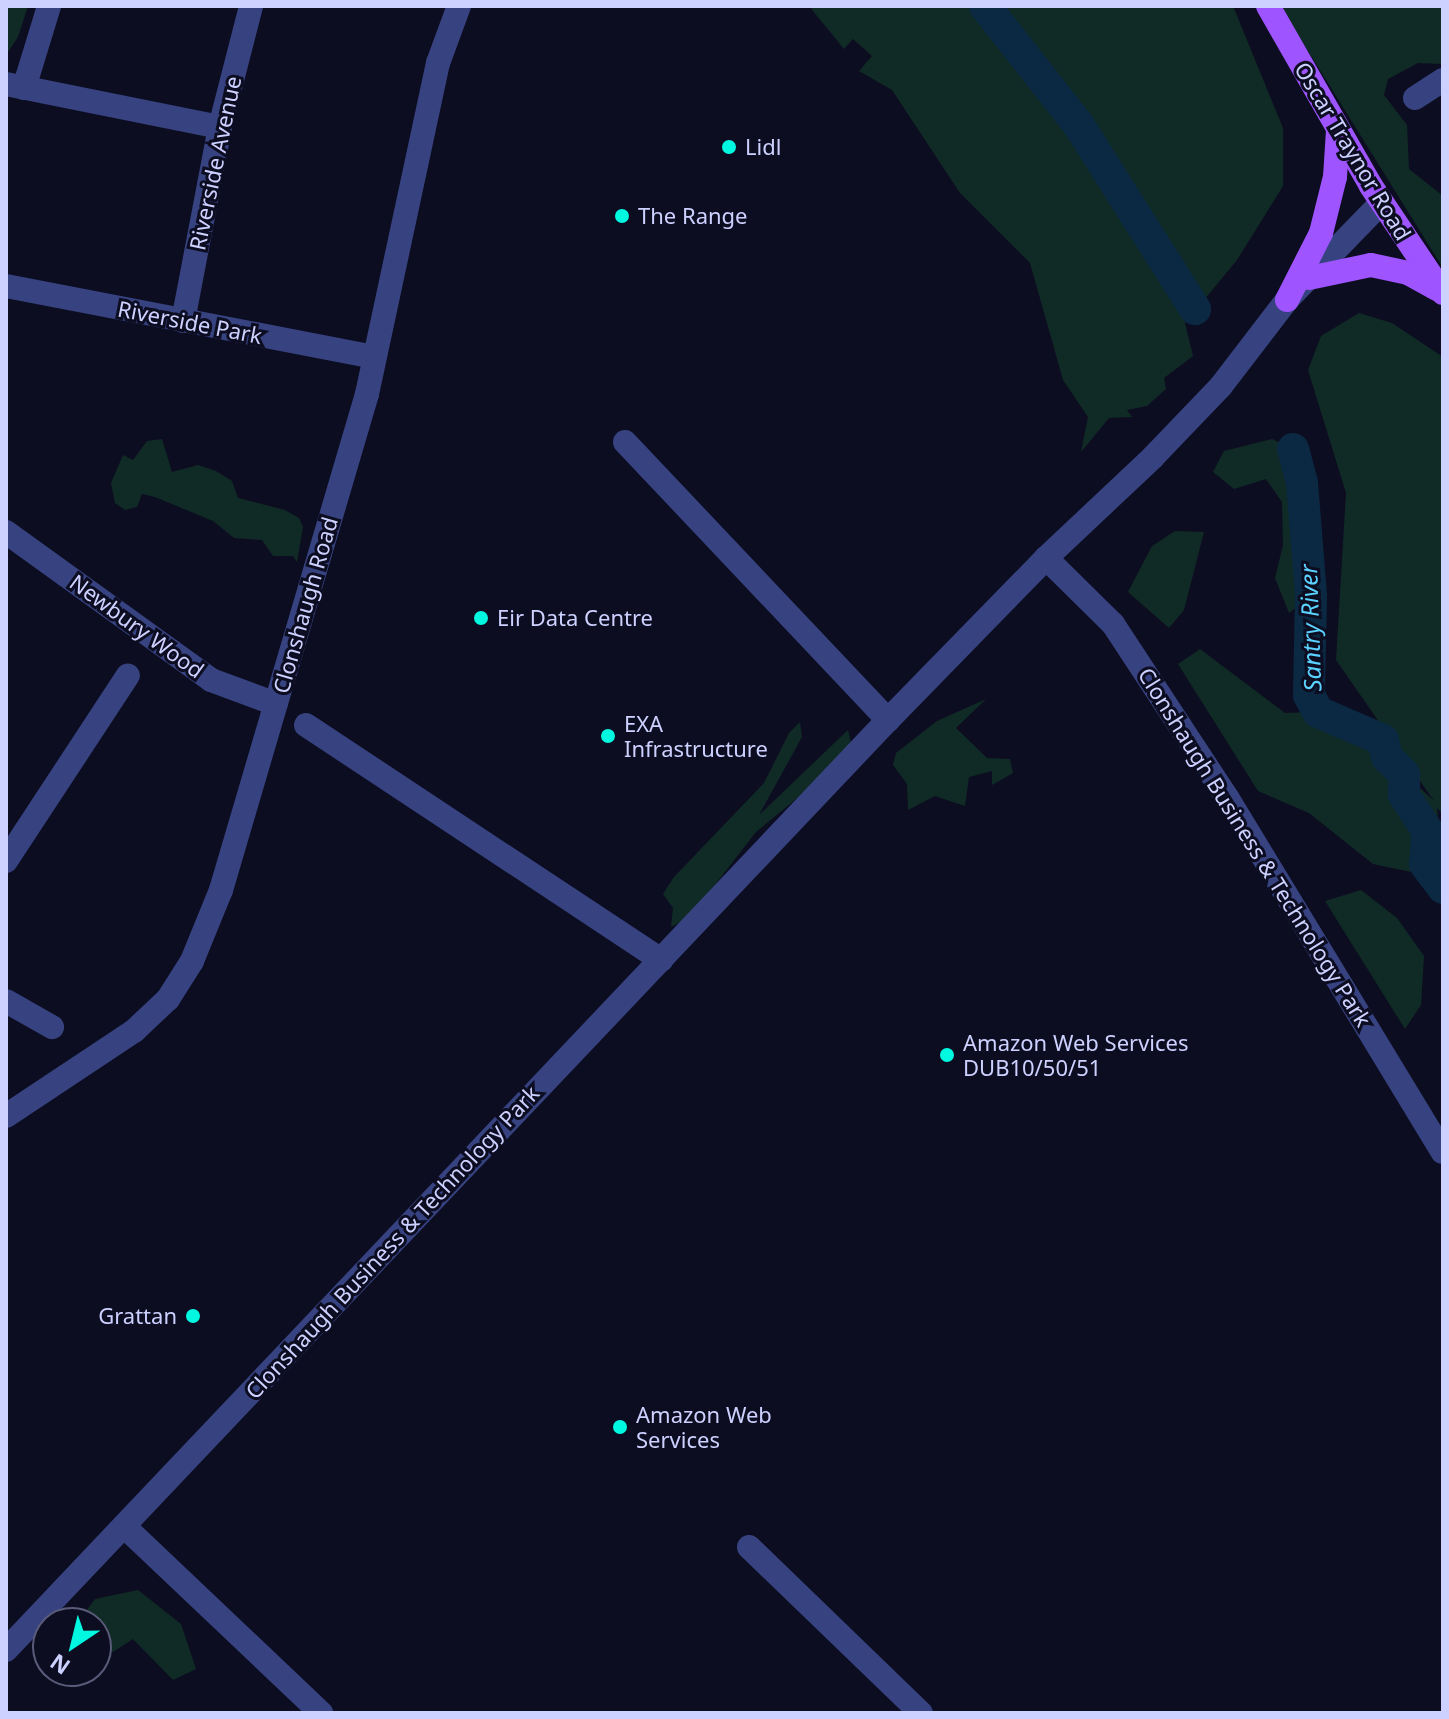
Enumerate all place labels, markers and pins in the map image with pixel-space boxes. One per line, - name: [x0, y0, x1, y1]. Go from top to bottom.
- place label: Lidl: [745, 134, 781, 160]
- marker: Lidl: [720, 138, 738, 156]
- place label: The Range: [638, 203, 748, 229]
- marker: The Range: [613, 207, 631, 225]
- place label: Eir Data Centre: [497, 605, 653, 631]
- marker: Eir Data Centre: [472, 609, 490, 627]
- place label: EXA Infrastructure: [624, 710, 768, 762]
- marker: EXA Infrastructure: [599, 727, 617, 745]
- place label: Amazon Web Services DUB10/50/51: [963, 1029, 1189, 1080]
- marker: Amazon Web Services DUB10/50/51: [938, 1046, 956, 1064]
- place label: Grattan: [98, 1303, 177, 1329]
- marker: Grattan: [184, 1307, 202, 1325]
- place label: Amazon Web Services: [636, 1401, 772, 1452]
- marker: Amazon Web Services: [611, 1418, 629, 1436]

